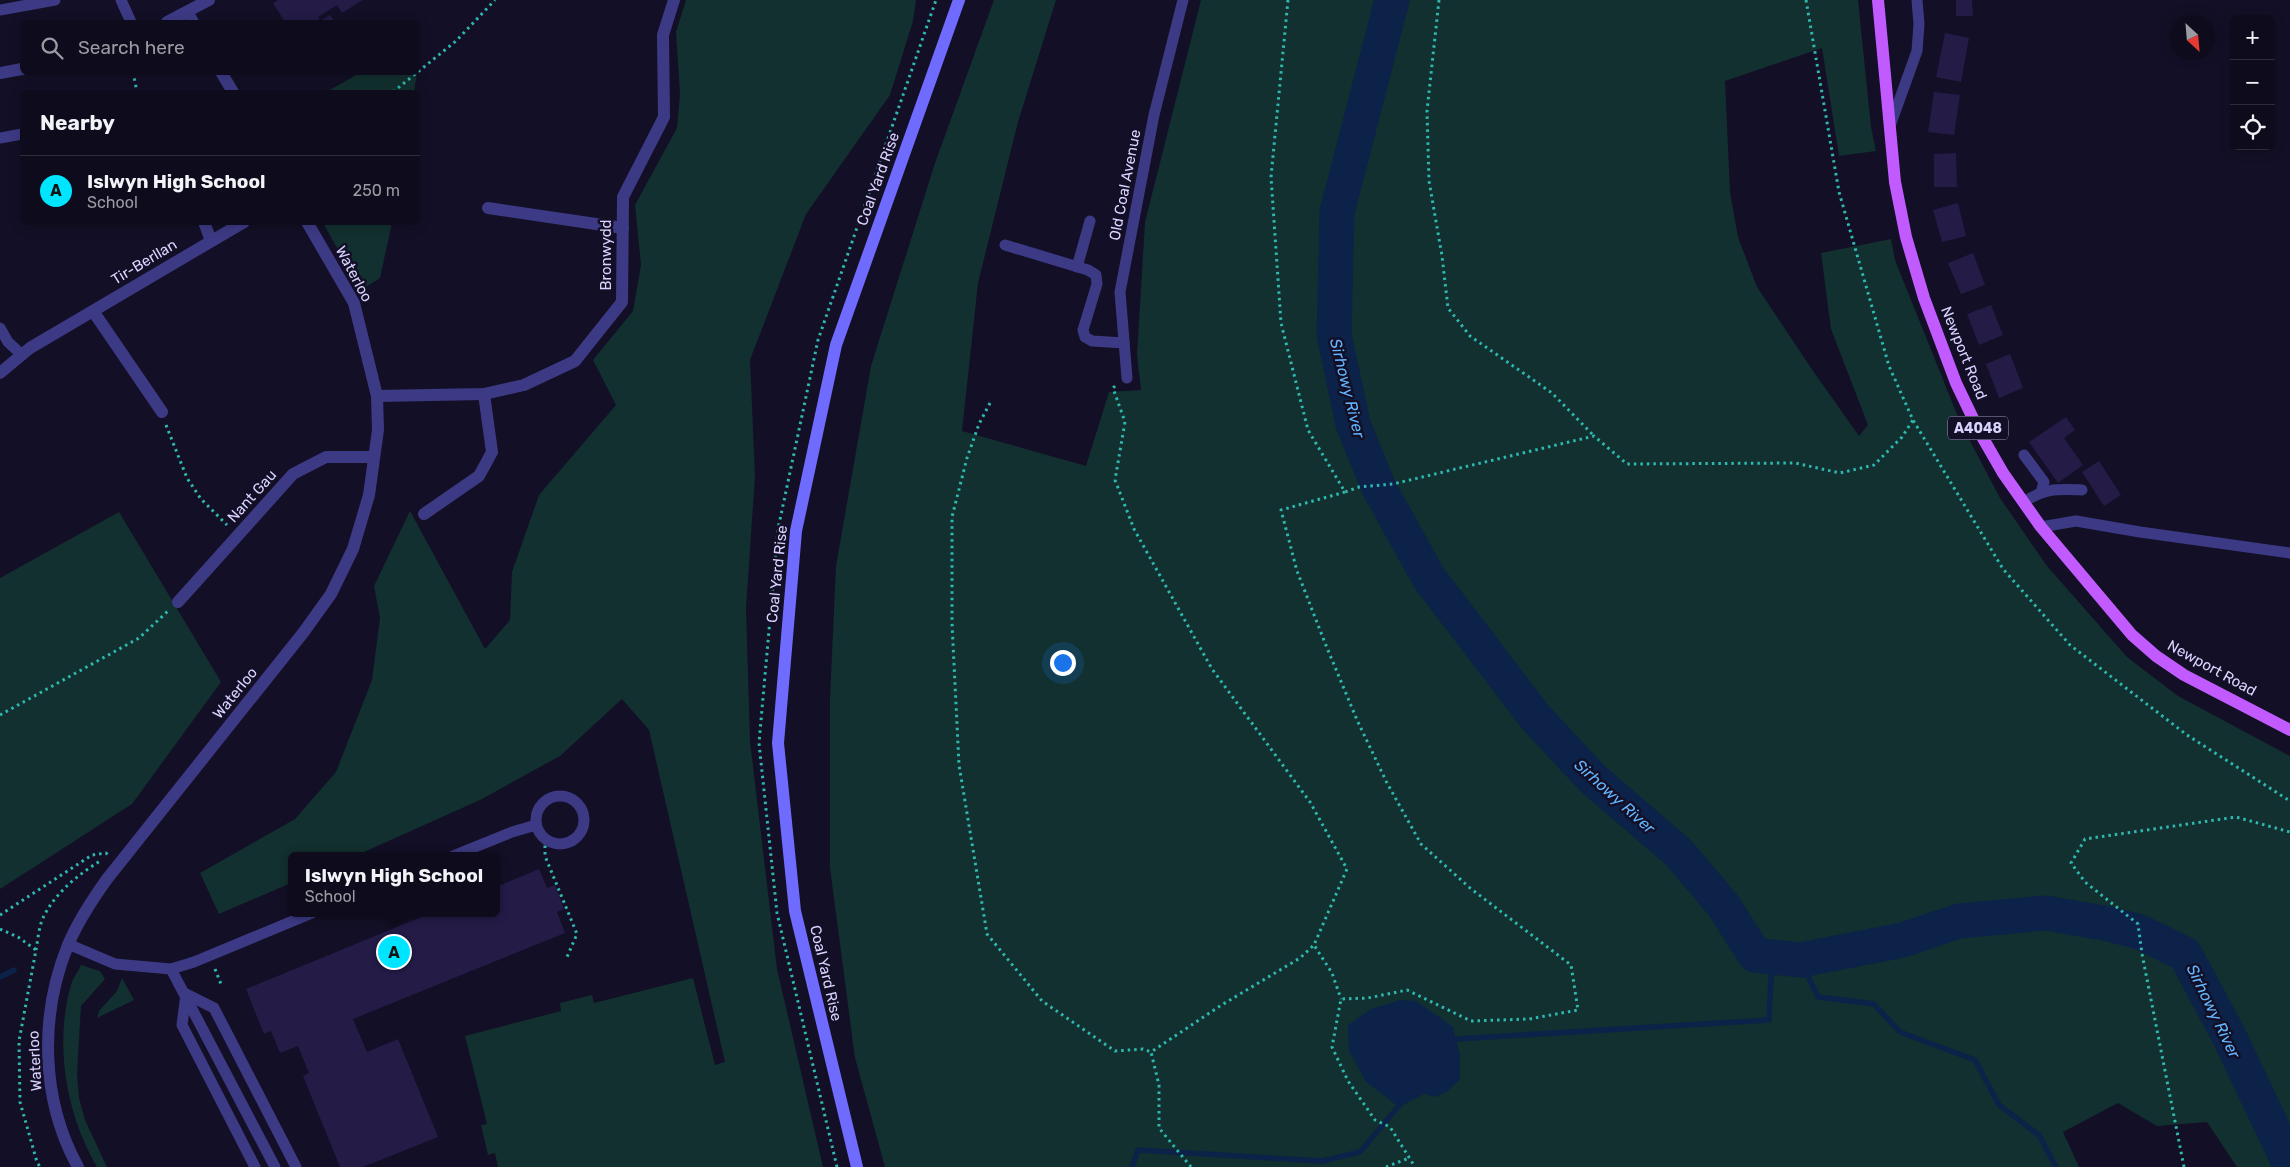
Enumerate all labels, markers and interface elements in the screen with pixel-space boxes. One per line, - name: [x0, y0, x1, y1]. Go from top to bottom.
- north arrow: [2170, 15, 2215, 60]
- map controls: [2230, 15, 2275, 150]
- button: +: [2230, 15, 2275, 60]
- search box: [20, 20, 420, 75]
- icon: search: [38, 34, 66, 62]
- text: Search here: [78, 36, 185, 59]
- button: −: [2230, 60, 2275, 105]
- button: locate: [2230, 105, 2275, 150]
- text: Nearby: [40, 110, 115, 135]
- street label: Old Coal Avenue: [1105, 128, 1145, 242]
- street label: Coal Yard Rise: [853, 130, 903, 228]
- text: Islwyn High School: [87, 170, 265, 193]
- text: A: [50, 181, 62, 200]
- text: 250 m: [353, 181, 400, 200]
- text: School: [87, 193, 138, 212]
- street label: Bronwydd: [597, 219, 615, 291]
- street label: Tir-Berllan: [108, 235, 180, 289]
- street label: Waterloo: [332, 243, 376, 305]
- street label: Newport Road: [1937, 304, 1991, 402]
- water label: Sirhowy River: [1326, 336, 1369, 441]
- road number: A4048: [1948, 416, 2008, 439]
- street label: Nant Gau: [224, 466, 280, 526]
- street label: Coal Yard Rise: [763, 524, 791, 624]
- street label: Newport Road: [2164, 636, 2260, 700]
- your location: [1050, 650, 1076, 676]
- street label: Waterloo: [209, 664, 261, 722]
- water label: Sirhowy River: [1570, 755, 1660, 838]
- popup: [288, 852, 500, 917]
- text: Islwyn High School: [305, 864, 483, 887]
- text: School: [305, 887, 356, 906]
- street label: Coal Yard Rise: [806, 923, 846, 1023]
- pin: A: [378, 933, 410, 971]
- water label: Sirhowy River: [2183, 961, 2245, 1062]
- street label: Waterloo: [24, 1030, 46, 1092]

